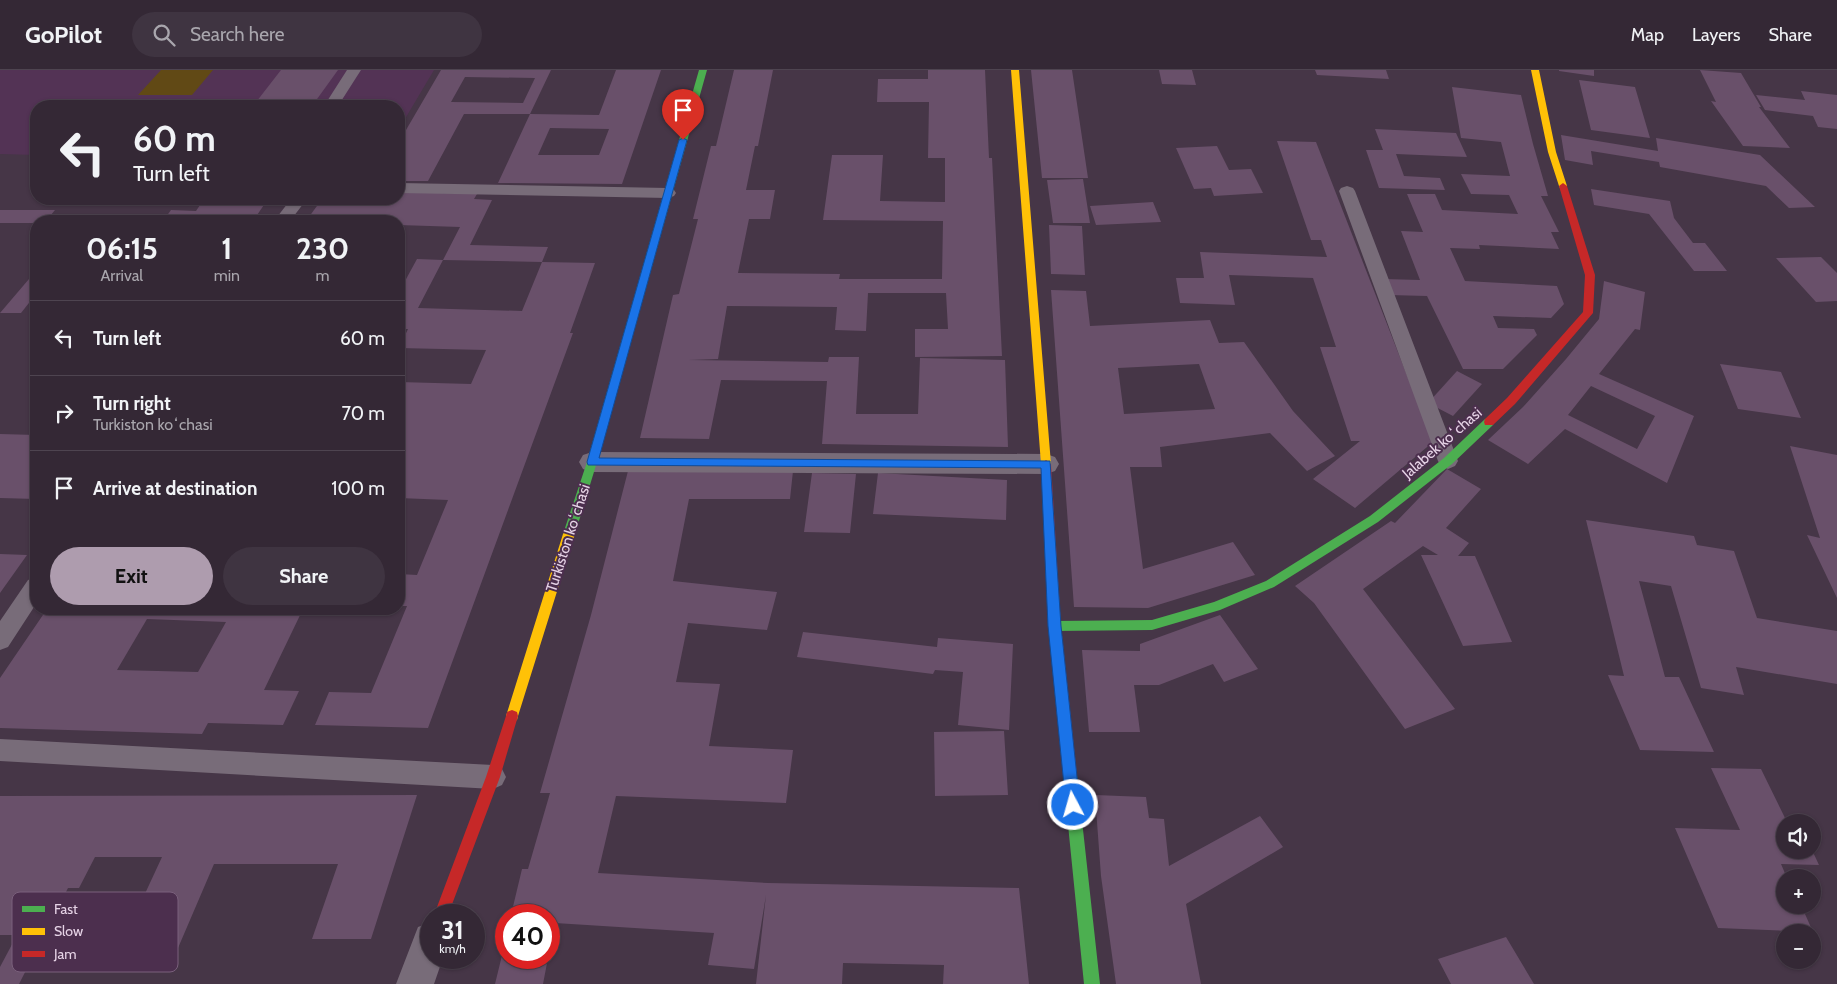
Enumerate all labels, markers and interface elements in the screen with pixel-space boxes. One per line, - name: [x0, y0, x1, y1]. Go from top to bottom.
- search box: [132, 12, 482, 57]
- text: GoPilot: [25, 20, 102, 49]
- icon: search: [150, 21, 178, 49]
- text: Search here: [190, 23, 284, 46]
- text: Map: [1631, 24, 1664, 46]
- text: Layers: [1692, 24, 1741, 46]
- text: Share: [1769, 24, 1812, 46]
- pin: [662, 89, 704, 140]
- icon: arrive: [669, 96, 697, 124]
- text: 60 m: [133, 117, 216, 160]
- icon: left: [50, 120, 115, 185]
- text: Turn left: [133, 160, 210, 187]
- text: 06:15: [86, 230, 158, 267]
- text: 1: [221, 230, 232, 267]
- text: 230: [296, 230, 349, 267]
- text: Arrival: [101, 266, 143, 285]
- text: min: [214, 266, 240, 285]
- text: m: [315, 266, 330, 285]
- icon: left: [50, 324, 78, 352]
- text: Turn left: [93, 327, 161, 350]
- text: 60 m: [340, 327, 385, 350]
- text: Turn right: [93, 392, 171, 415]
- icon: right: [50, 399, 78, 427]
- text: 70 m: [341, 402, 385, 425]
- street label: Jalabek koʻchasi: [1398, 404, 1485, 483]
- text: Turkiston koʻchasi: [93, 415, 213, 434]
- icon: arrive: [50, 474, 78, 502]
- text: Arrive at destination: [93, 477, 257, 500]
- text: 100 m: [331, 477, 385, 500]
- street label: Turkiston koʻchasi: [542, 482, 594, 594]
- button: Exit: [50, 547, 213, 605]
- button: Share: [223, 547, 385, 605]
- position arrow: [1046, 778, 1098, 830]
- map controls: [1776, 814, 1821, 969]
- button: sound: [1776, 814, 1821, 859]
- button: +: [1776, 869, 1821, 914]
- legend: [12, 892, 178, 972]
- text: Fast: [54, 900, 78, 918]
- speed limit sign: 40: [495, 904, 560, 969]
- text: 31: [441, 915, 464, 945]
- text: Slow: [54, 922, 83, 940]
- button: −: [1776, 924, 1821, 969]
- text: km/h: [439, 941, 466, 956]
- text: Jam: [53, 945, 76, 963]

